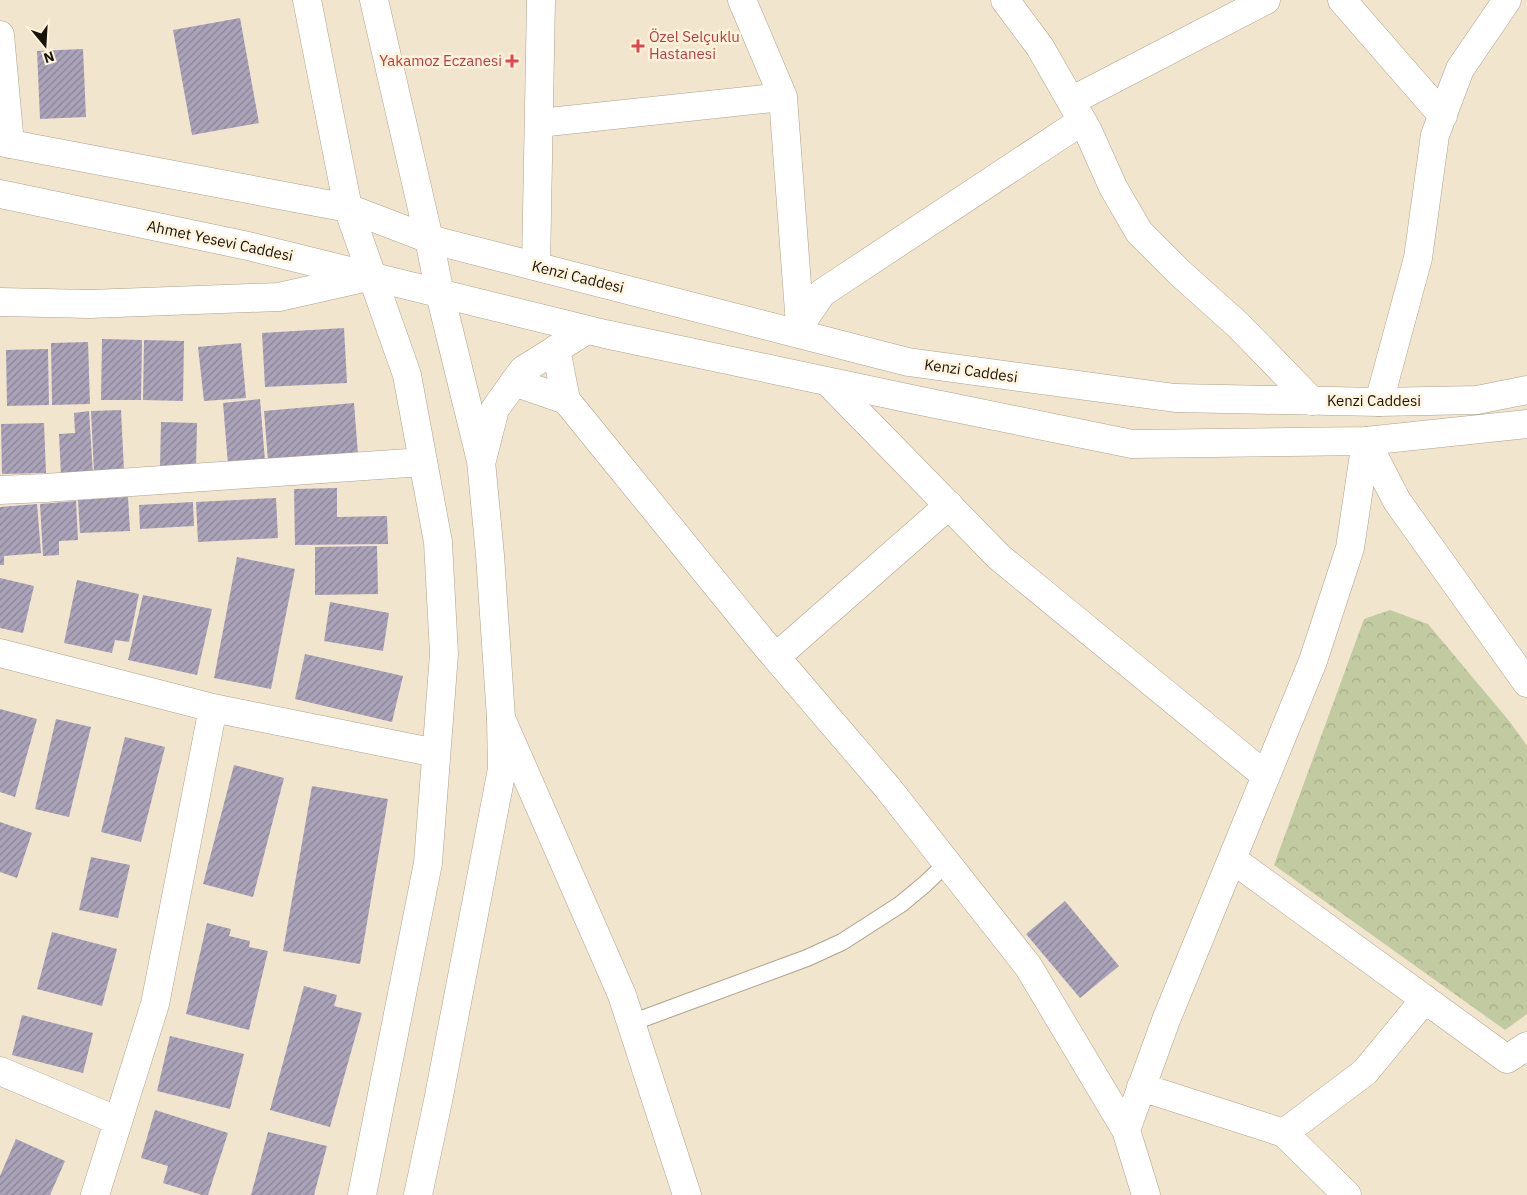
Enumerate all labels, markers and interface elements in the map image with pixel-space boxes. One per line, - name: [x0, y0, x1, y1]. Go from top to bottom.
- north arrow: [20, 20, 70, 70]
- place label: Özel Selçuklu Hastanesi: [649, 27, 740, 63]
- marker: Özel Selçuklu Hastanesi: [631, 39, 645, 53]
- text: N: [41, 47, 57, 67]
- place label: Yakamoz Eczanesi: [379, 51, 502, 70]
- marker: Yakamoz Eczanesi: [506, 55, 518, 67]
- street label: Ahmet Yesevi Caddesi: [145, 216, 295, 265]
- street label: Kenzi Caddesi: [530, 256, 626, 297]
- street label: Kenzi Caddesi: [923, 355, 1019, 386]
- street label: Kenzi Caddesi: [1327, 391, 1421, 410]

